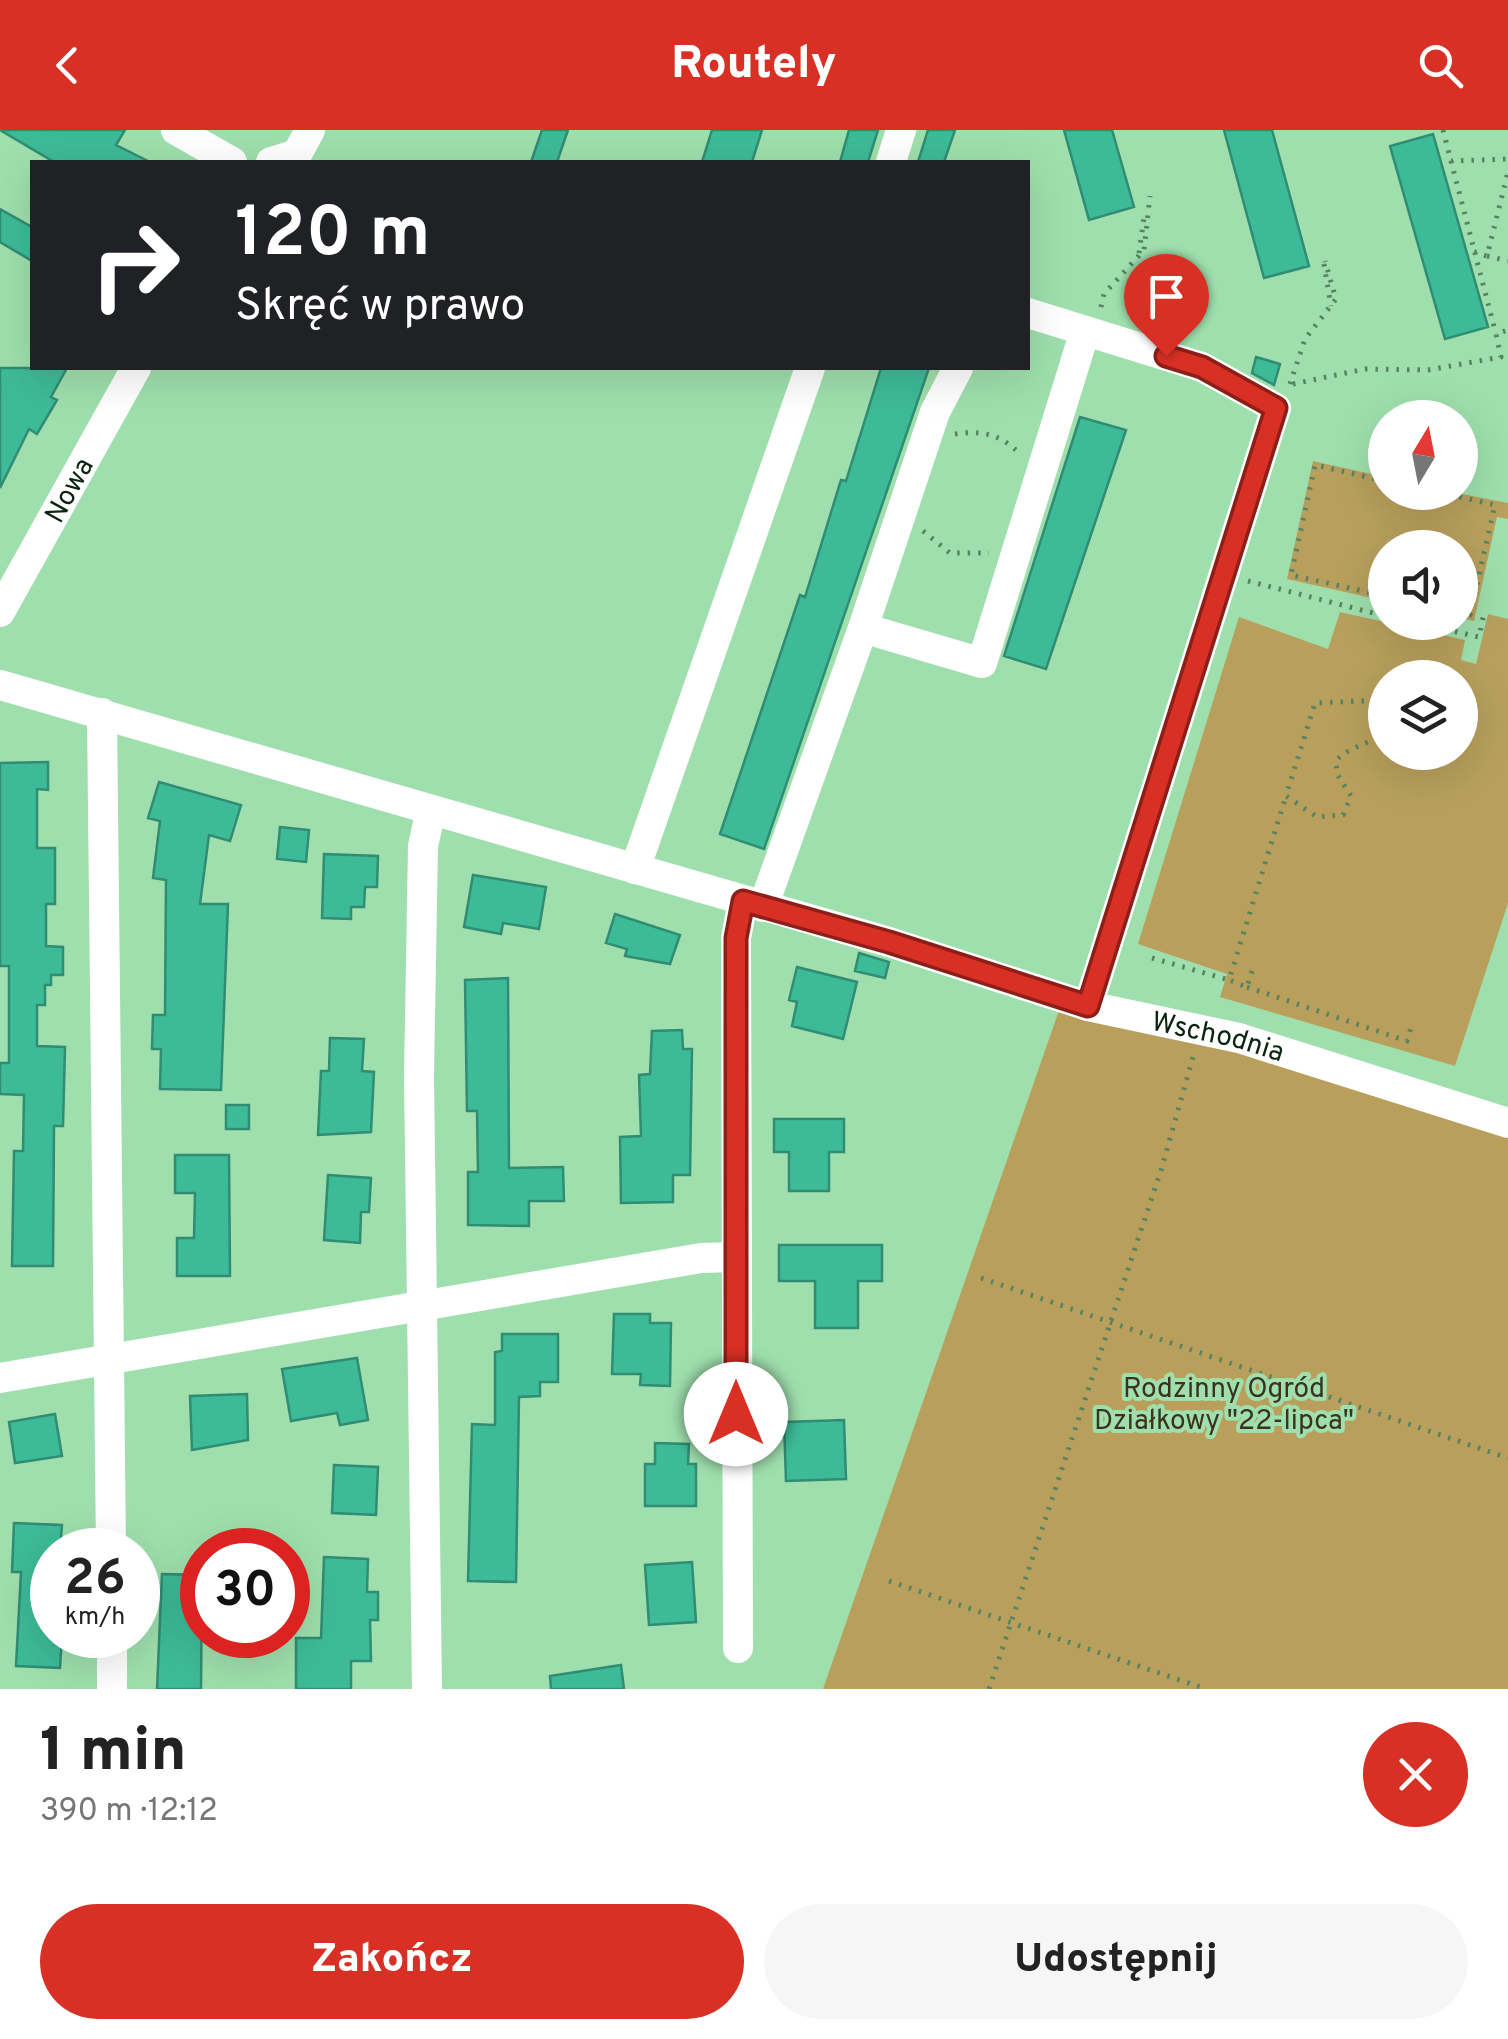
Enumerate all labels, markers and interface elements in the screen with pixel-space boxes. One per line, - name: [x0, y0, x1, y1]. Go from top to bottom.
- text: Routely: [671, 37, 837, 94]
- icon: back: [40, 38, 95, 93]
- icon: search: [1413, 38, 1468, 93]
- text: 120 m: [235, 192, 431, 281]
- icon: right: [70, 200, 200, 330]
- pin: [1124, 254, 1209, 357]
- icon: arrive: [1139, 269, 1194, 324]
- text: Skręć w prawo: [235, 279, 525, 336]
- north arrow: [1368, 400, 1478, 510]
- map controls: [1368, 400, 1478, 770]
- street label: Nowa: [38, 452, 103, 530]
- button: sound: [1368, 530, 1478, 640]
- button: layers: [1368, 660, 1478, 770]
- street label: Wschodnia: [1148, 1005, 1288, 1072]
- position arrow: [684, 1362, 788, 1466]
- park label: Rodzinny Ogród Działkowy "22-lipca": [1094, 1372, 1354, 1440]
- speed limit sign: 30: [180, 1528, 310, 1658]
- text: 26: [64, 1549, 126, 1612]
- text: km/h: [65, 1602, 125, 1634]
- text: 1 min: [40, 1716, 187, 1792]
- button: close: [1363, 1722, 1468, 1827]
- text: 390 m · 12:12: [40, 1792, 218, 1832]
- button: Zakończ: [40, 1904, 744, 2019]
- button: Udostępnij: [764, 1904, 1468, 2019]

